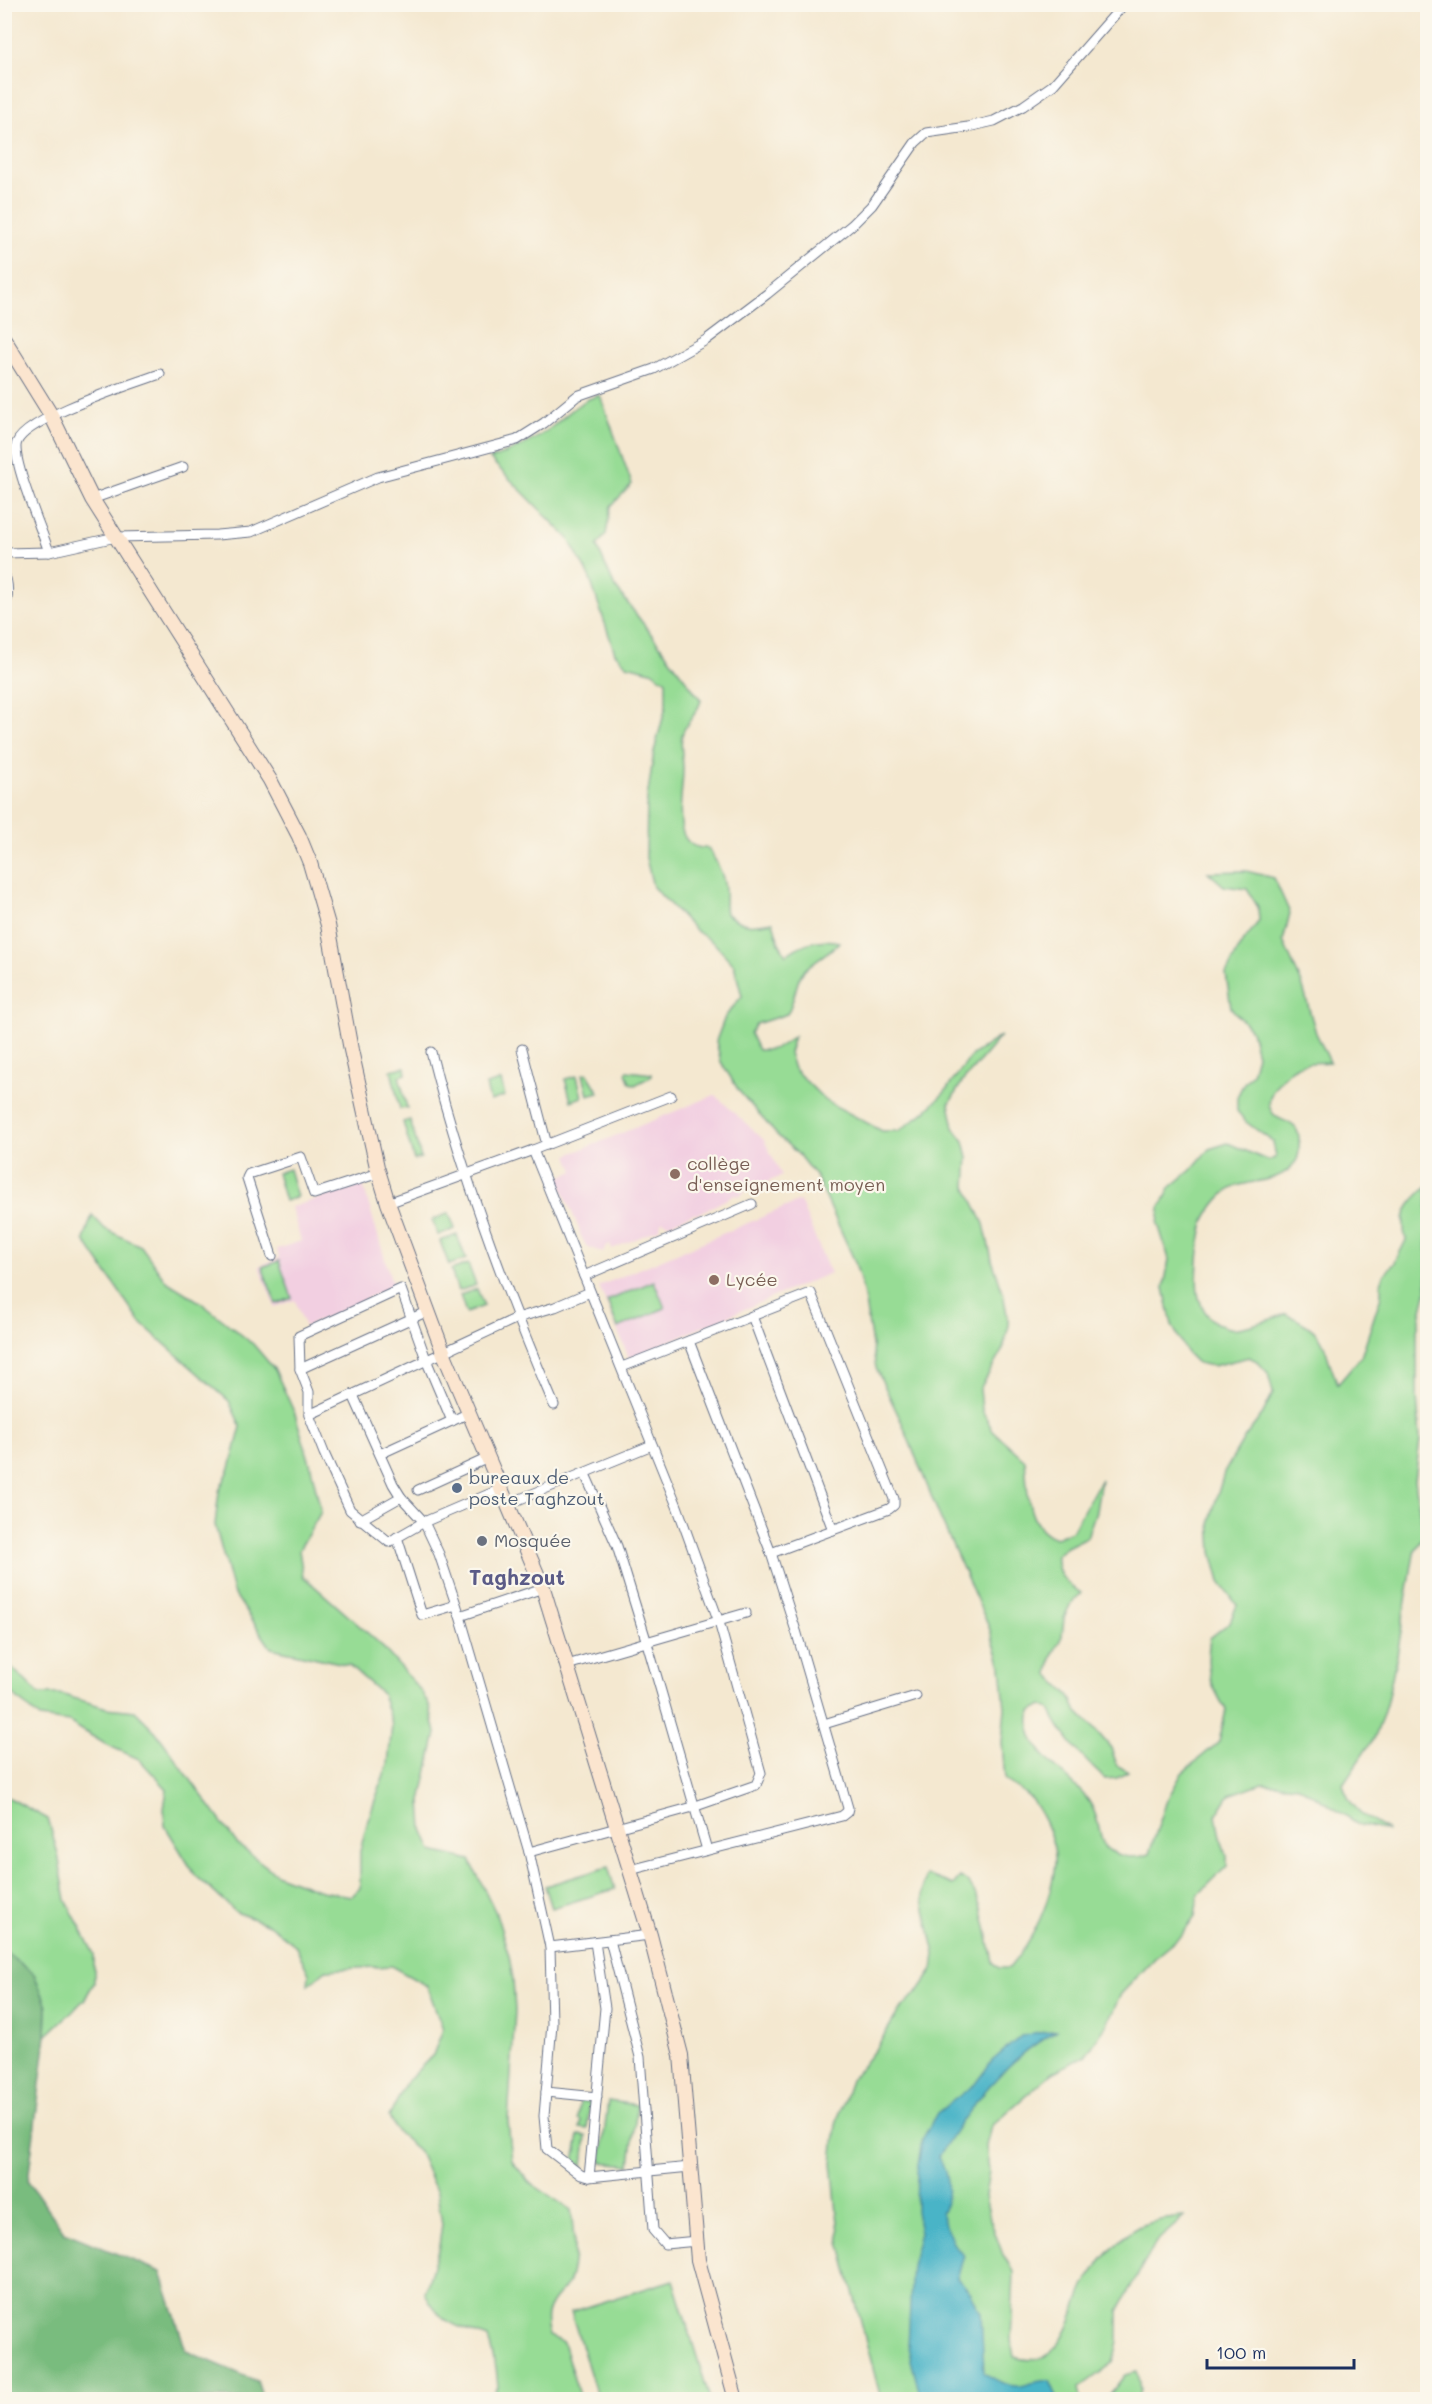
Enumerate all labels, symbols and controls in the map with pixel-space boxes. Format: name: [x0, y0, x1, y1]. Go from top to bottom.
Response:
place label: collège d'enseignement moyen: [687, 1151, 885, 1196]
marker: collège d'enseignement moyen: [668, 1167, 682, 1181]
place label: Lycée: [726, 1267, 778, 1291]
marker: Lycée: [707, 1273, 721, 1287]
place label: bureaux de poste Taghzout: [469, 1465, 605, 1510]
marker: bureaux de poste Taghzout: [450, 1481, 464, 1495]
place label: Mosquée: [494, 1528, 571, 1552]
marker: Mosquée: [475, 1534, 489, 1548]
district label: Taghzout: [469, 1563, 565, 1590]
scale bar: [1207, 2332, 1354, 2370]
text: 100 m: [1216, 2340, 1266, 2364]

